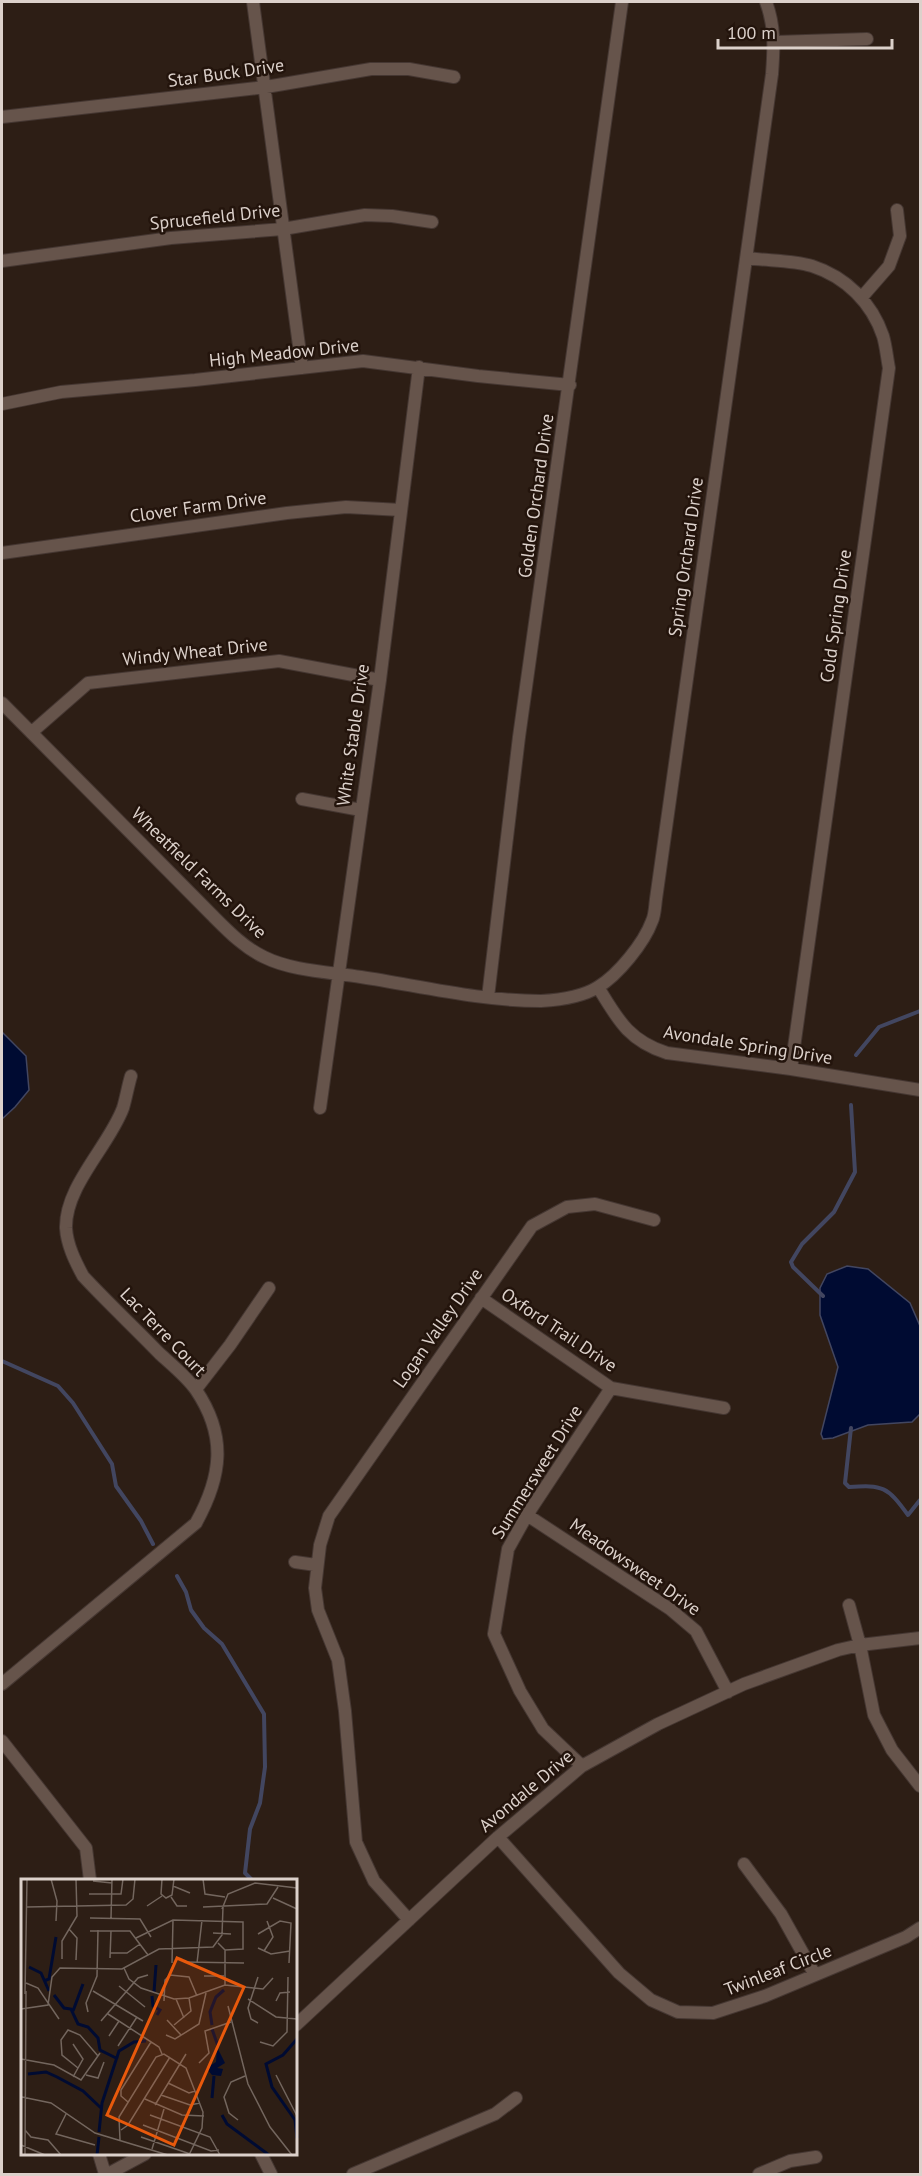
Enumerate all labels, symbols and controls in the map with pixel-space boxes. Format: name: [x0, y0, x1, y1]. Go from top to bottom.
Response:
scale bar: [718, 12, 892, 50]
text: 100 m: [727, 21, 776, 44]
street label: Star Buck Drive: [166, 53, 286, 92]
street label: Sprucefield Drive: [149, 198, 281, 235]
street label: High Meadow Drive: [208, 333, 360, 372]
street label: Golden Orchard Drive: [513, 412, 558, 580]
street label: Spring Orchard Drive: [663, 476, 708, 638]
street label: Clover Farm Drive: [128, 486, 268, 527]
street label: Cold Spring Drive: [815, 548, 856, 684]
street label: Windy Wheat Drive: [121, 632, 269, 671]
street label: White Stable Drive: [331, 662, 374, 807]
street label: Wheatfield Farms Drive: [127, 802, 272, 943]
street label: Avondale Spring Drive: [662, 1020, 834, 1069]
street label: Logan Valley Drive: [388, 1263, 487, 1392]
street label: Lac Terre Court: [115, 1282, 211, 1381]
street label: Oxford Trail Drive: [497, 1282, 622, 1377]
street label: Summersweet Drive: [486, 1400, 587, 1543]
street label: Meadowsweet Drive: [565, 1513, 705, 1620]
street label: Avondale Drive: [474, 1745, 578, 1837]
inset map: [21, 1879, 297, 2155]
street label: Twinleaf Circle: [721, 1939, 835, 2001]

